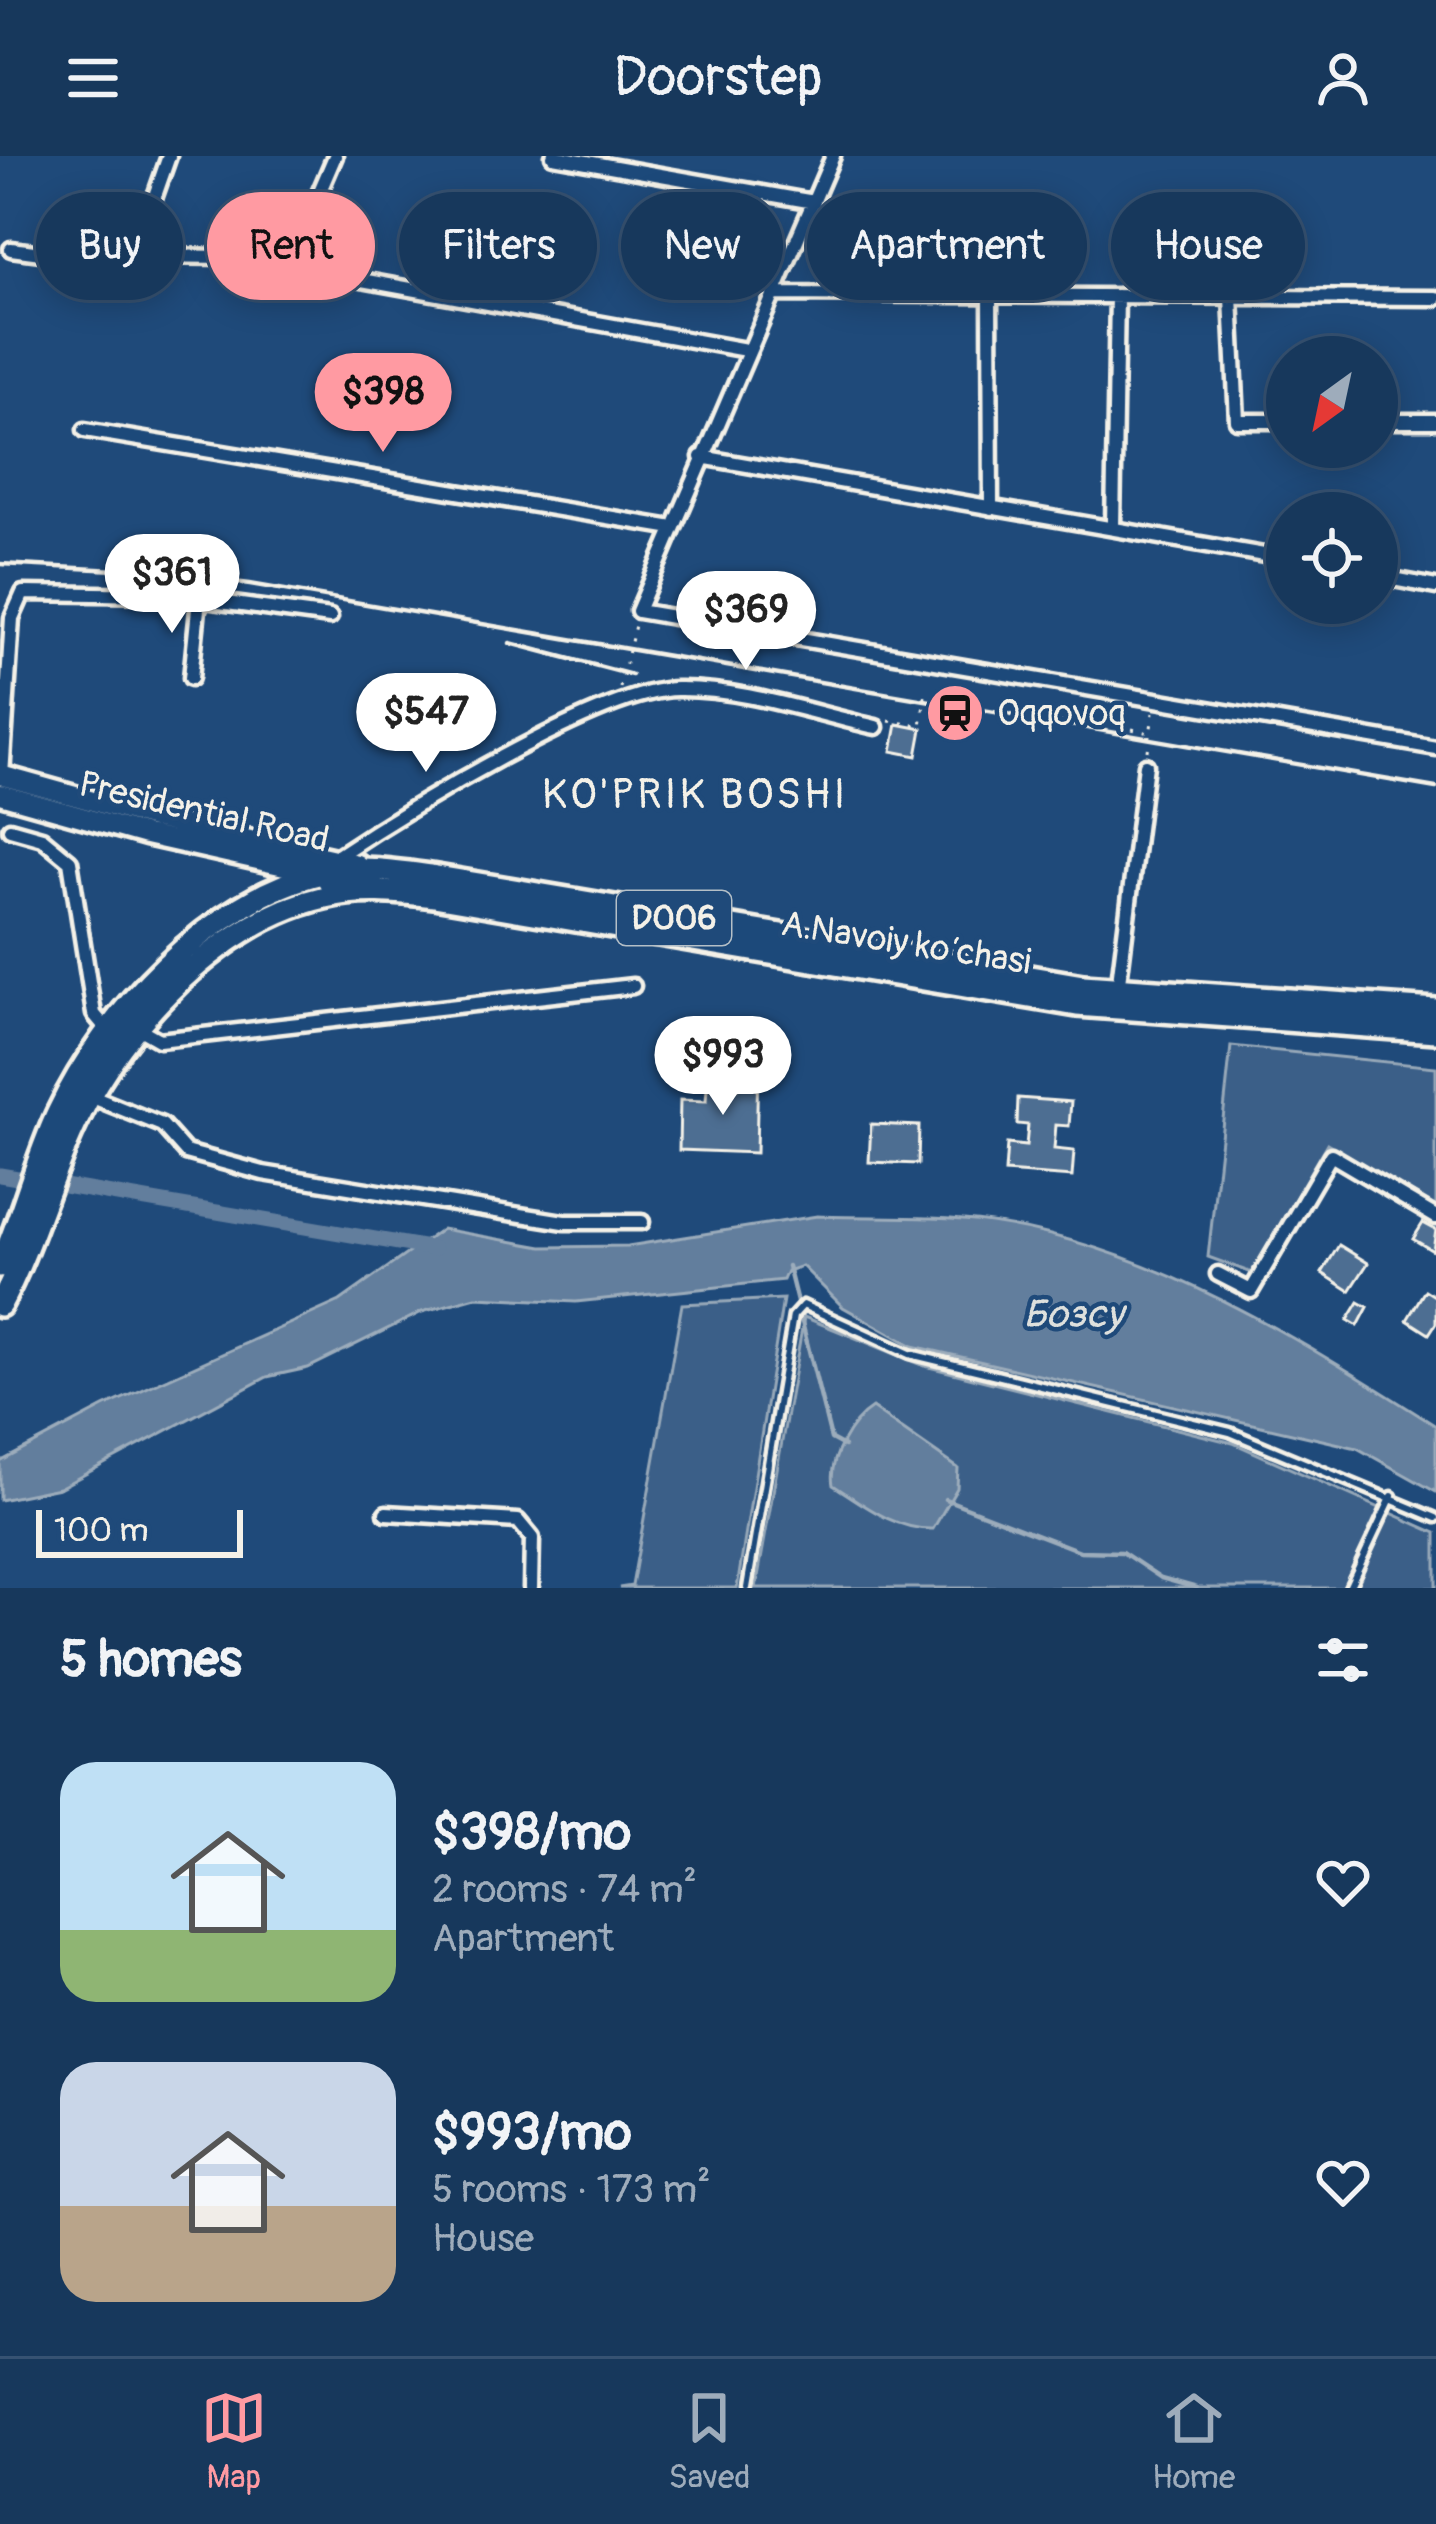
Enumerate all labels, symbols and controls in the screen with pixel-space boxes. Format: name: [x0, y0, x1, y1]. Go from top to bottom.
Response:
text: Doorstep: [613, 44, 823, 112]
icon: menu: [60, 45, 126, 111]
icon: person: [1310, 45, 1376, 111]
chip: Buy: [36, 192, 183, 300]
chip: Rent: [207, 192, 375, 300]
chip: Filters: [399, 192, 597, 300]
chip: New: [621, 192, 783, 300]
chip: Apartment: [807, 192, 1087, 300]
chip: House: [1111, 192, 1305, 300]
north arrow: [1266, 336, 1398, 468]
map controls: [1266, 336, 1398, 624]
pin: $398: [312, 353, 454, 455]
text: $398: [342, 367, 424, 416]
button: locate: [1266, 492, 1398, 624]
pin: $361: [101, 534, 243, 636]
text: $361: [132, 548, 212, 597]
pin: $369: [675, 571, 817, 673]
text: $369: [703, 585, 789, 634]
pin: $547: [355, 673, 497, 775]
station icon: Oqqovoq: [924, 682, 986, 744]
text: $547: [383, 687, 469, 736]
place label: Oqqovoq: [997, 691, 1125, 736]
street label: Presidential Road: [75, 761, 333, 863]
district label: KO'PRIK BOSHI: [542, 769, 848, 821]
road number: D006: [617, 891, 731, 945]
street label: A.Navoiy ko‘chasi: [778, 901, 1034, 985]
pin: $993: [652, 1016, 794, 1118]
text: $993: [681, 1030, 765, 1079]
water label: Бозсу: [1023, 1290, 1127, 1339]
scale bar: [36, 1504, 243, 1557]
text: 100 m: [54, 1510, 148, 1551]
icon: filters: [1310, 1627, 1376, 1693]
text: 5 homes: [60, 1628, 242, 1692]
text: $398/mo: [432, 1801, 631, 1865]
icon: home: [156, 1810, 300, 1954]
icon: heart: [1310, 1849, 1376, 1915]
text: 2 rooms · 74 m²: [432, 1865, 697, 1914]
text: Apartment: [432, 1914, 614, 1963]
text: $993/mo: [432, 2101, 632, 2165]
icon: home: [156, 2110, 300, 2254]
icon: heart: [1310, 2149, 1376, 2215]
text: 5 rooms · 173 m²: [432, 2165, 711, 2214]
text: House: [432, 2214, 534, 2263]
tab: Map: [201, 2385, 267, 2498]
tab: Saved: [668, 2385, 750, 2498]
tab: Home: [1152, 2385, 1235, 2498]

